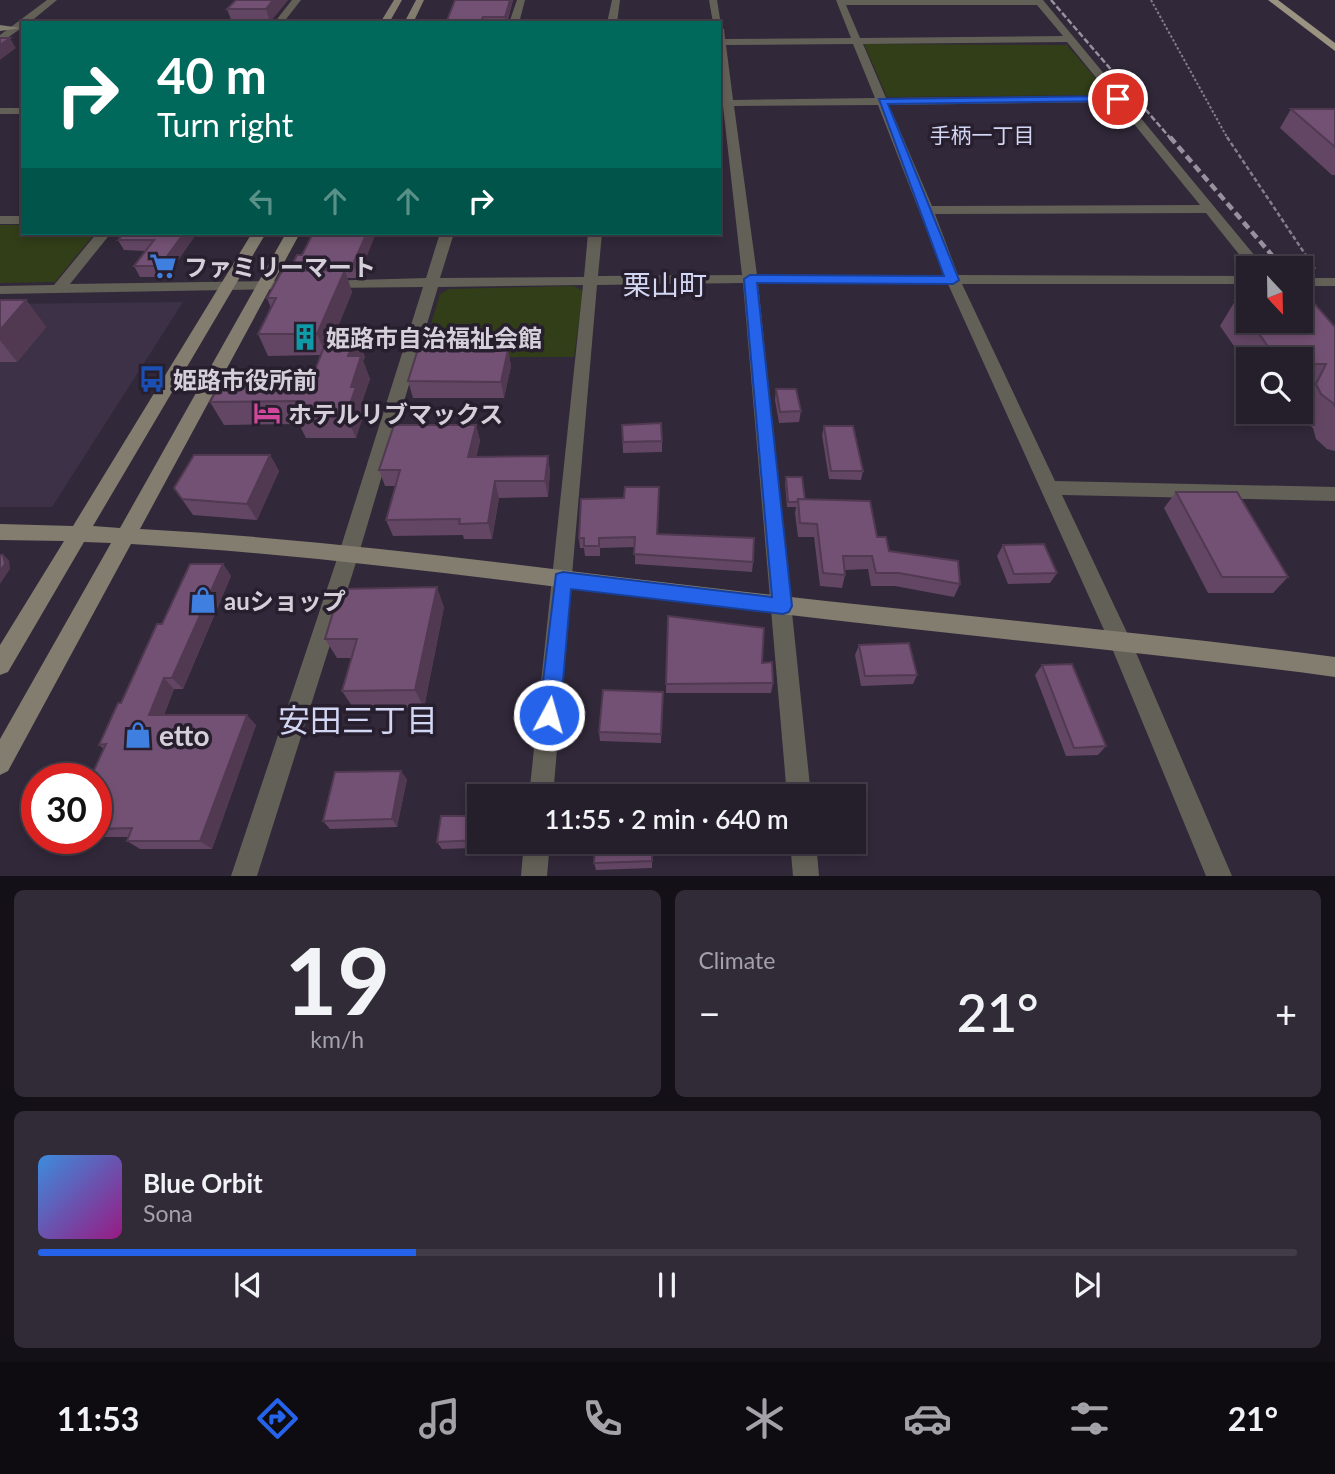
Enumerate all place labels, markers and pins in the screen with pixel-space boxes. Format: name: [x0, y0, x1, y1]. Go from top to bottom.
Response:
pin: [1088, 69, 1148, 129]
supermarket icon: ファミリーマート: [148, 251, 178, 281]
place label: ファミリーマート: [184, 252, 376, 281]
building icon: 姫路市自治福祉会館: [290, 322, 320, 352]
place label: 姫路市自治福祉会館: [326, 323, 542, 352]
bus stop icon: 姫路市役所前: [137, 364, 167, 394]
place label: 姫路市役所前: [173, 365, 317, 394]
hotel icon: ホテルリブマックス: [252, 398, 282, 428]
place label: ホテルリブマックス: [288, 399, 503, 428]
shop icon: auショップ: [188, 585, 218, 615]
place label: auショップ: [224, 586, 346, 615]
place label: etto: [159, 718, 209, 752]
shop icon: etto: [123, 720, 153, 750]

